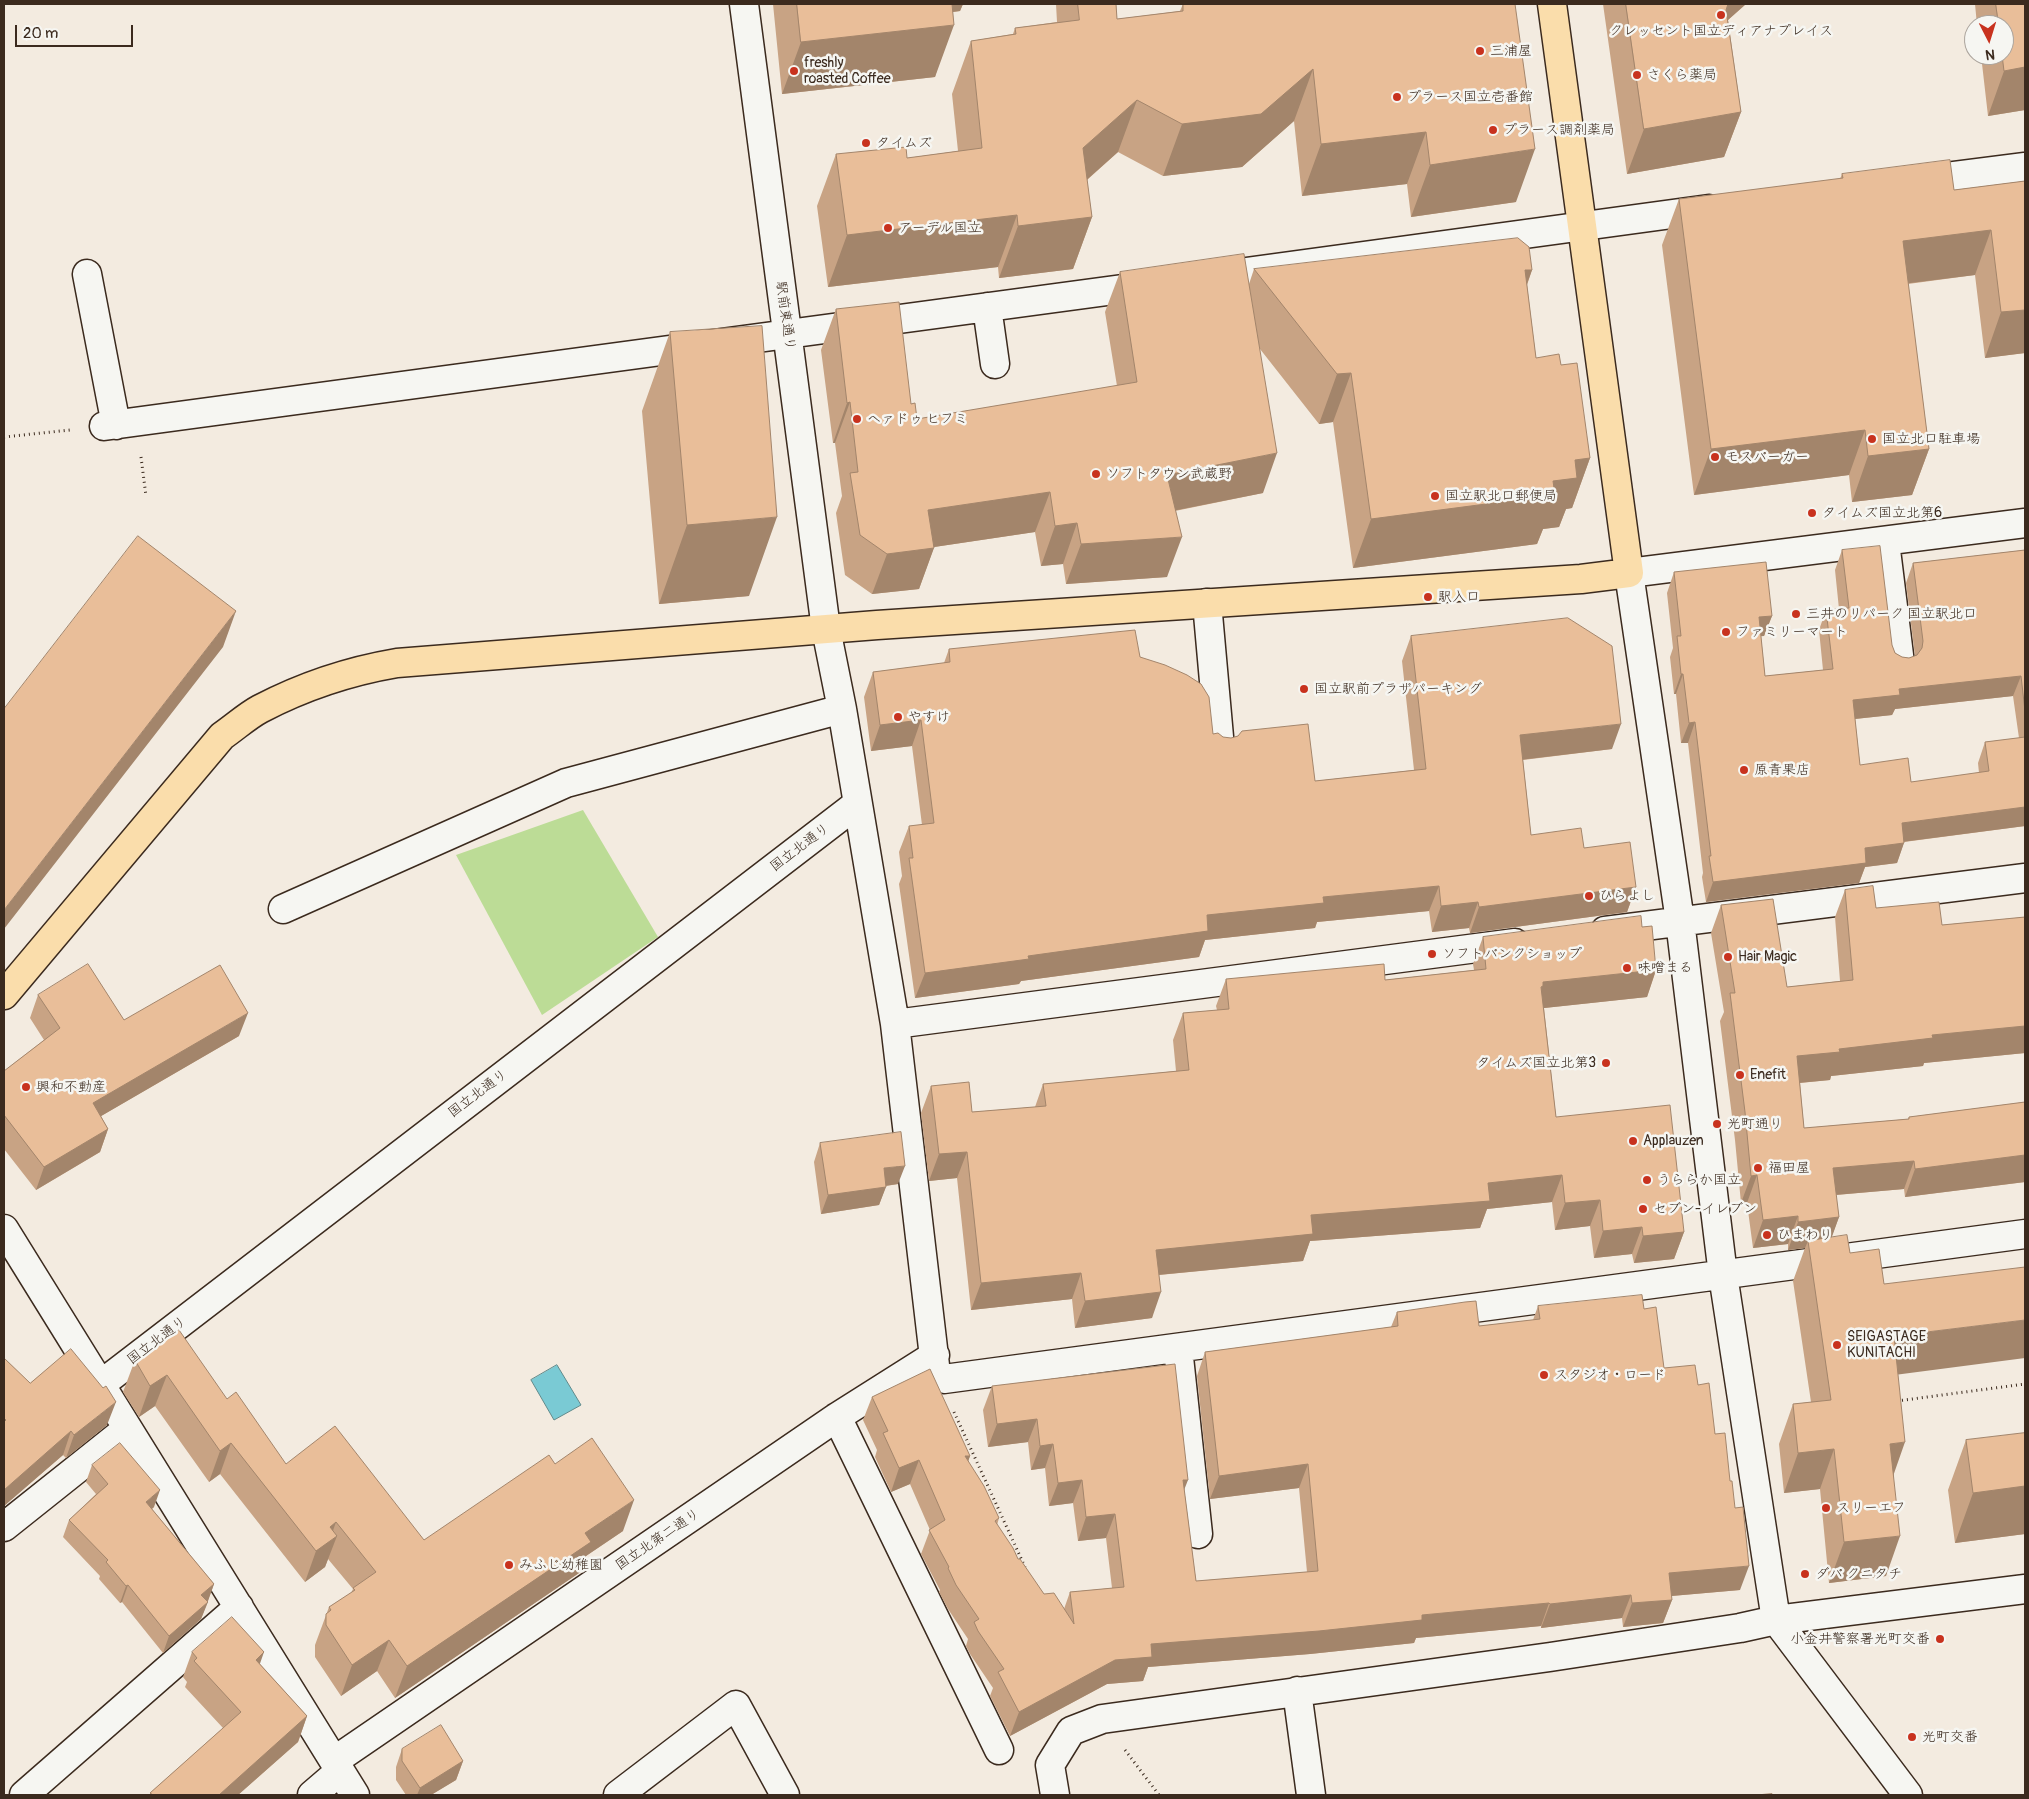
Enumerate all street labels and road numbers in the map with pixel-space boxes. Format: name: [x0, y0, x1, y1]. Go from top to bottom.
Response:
street label: 駅前東通り: [772, 280, 798, 352]
street label: 国立北通り: [767, 820, 833, 876]
street label: 国立北通り: [445, 1066, 511, 1122]
street label: 国立北通り: [124, 1313, 190, 1369]
street label: 国立北第二通り: [613, 1506, 703, 1574]

